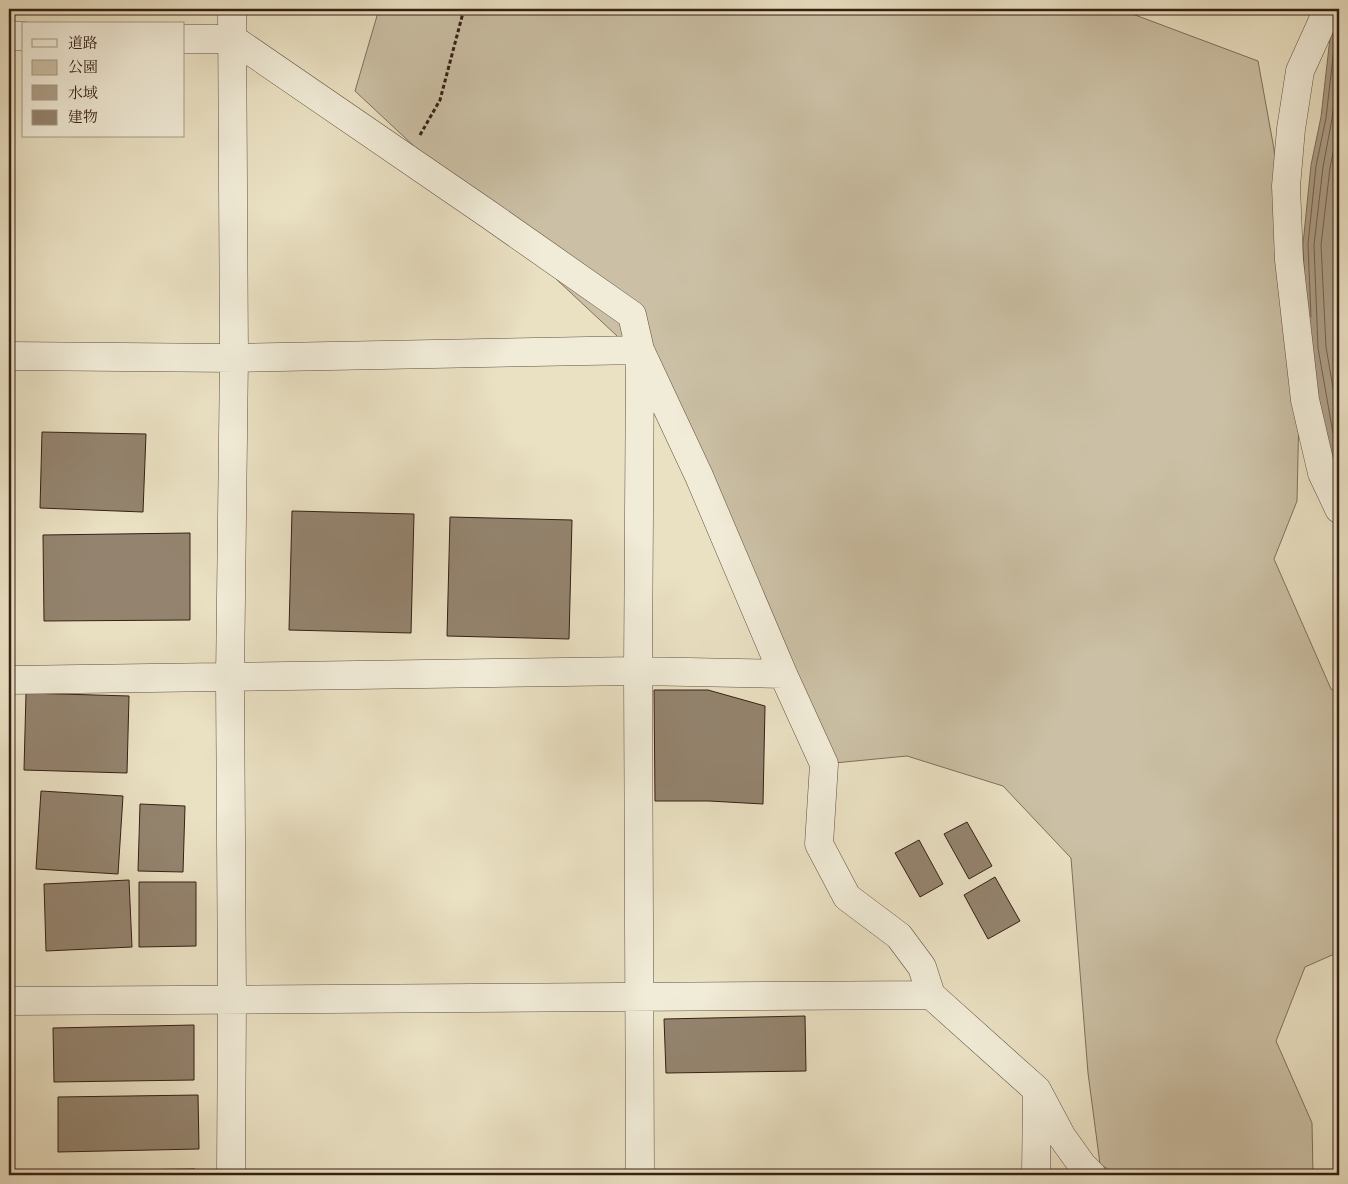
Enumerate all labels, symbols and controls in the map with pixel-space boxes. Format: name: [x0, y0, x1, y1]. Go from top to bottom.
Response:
legend: [22, 22, 185, 138]
text: 道路: [68, 32, 98, 53]
text: 公園: [68, 56, 98, 77]
text: 水域: [68, 82, 98, 103]
text: 建物: [68, 106, 98, 127]

